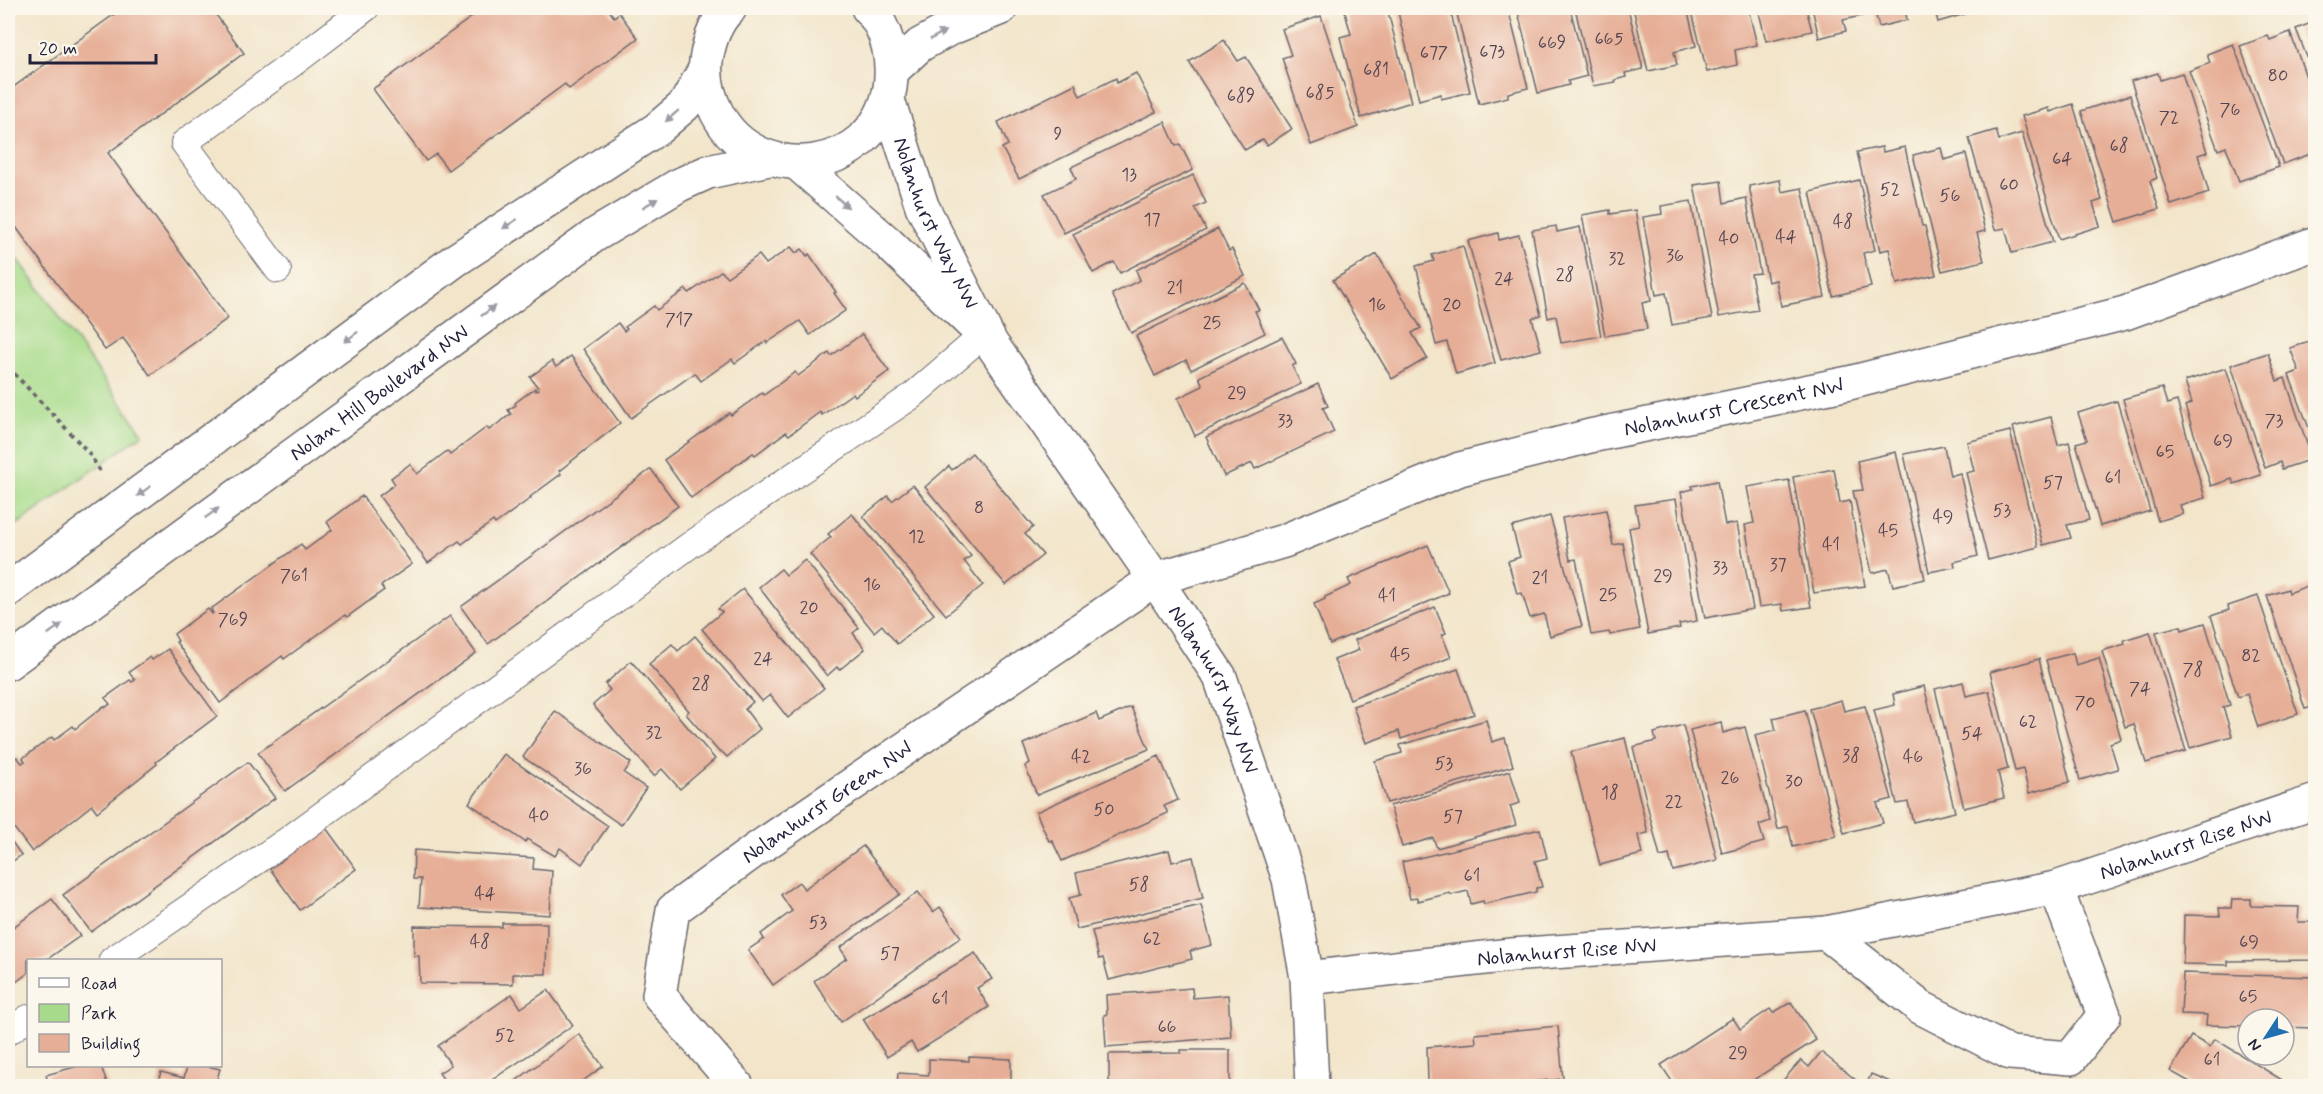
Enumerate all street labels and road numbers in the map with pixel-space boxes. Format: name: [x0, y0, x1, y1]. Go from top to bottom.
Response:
street label: Nolanhurst Way NW: [886, 134, 984, 314]
street label: Nolan Hill Boulevard NW: [284, 319, 475, 468]
street label: Nolanhurst Crescent NW: [1622, 372, 1846, 444]
street label: Nolanhurst Way NW: [1161, 600, 1265, 777]
street label: Nolanhurst Green NW: [736, 735, 918, 870]
street label: Nolanhurst Rise NW: [2096, 804, 2276, 887]
street label: Nolanhurst Rise NW: [1476, 932, 1657, 974]

